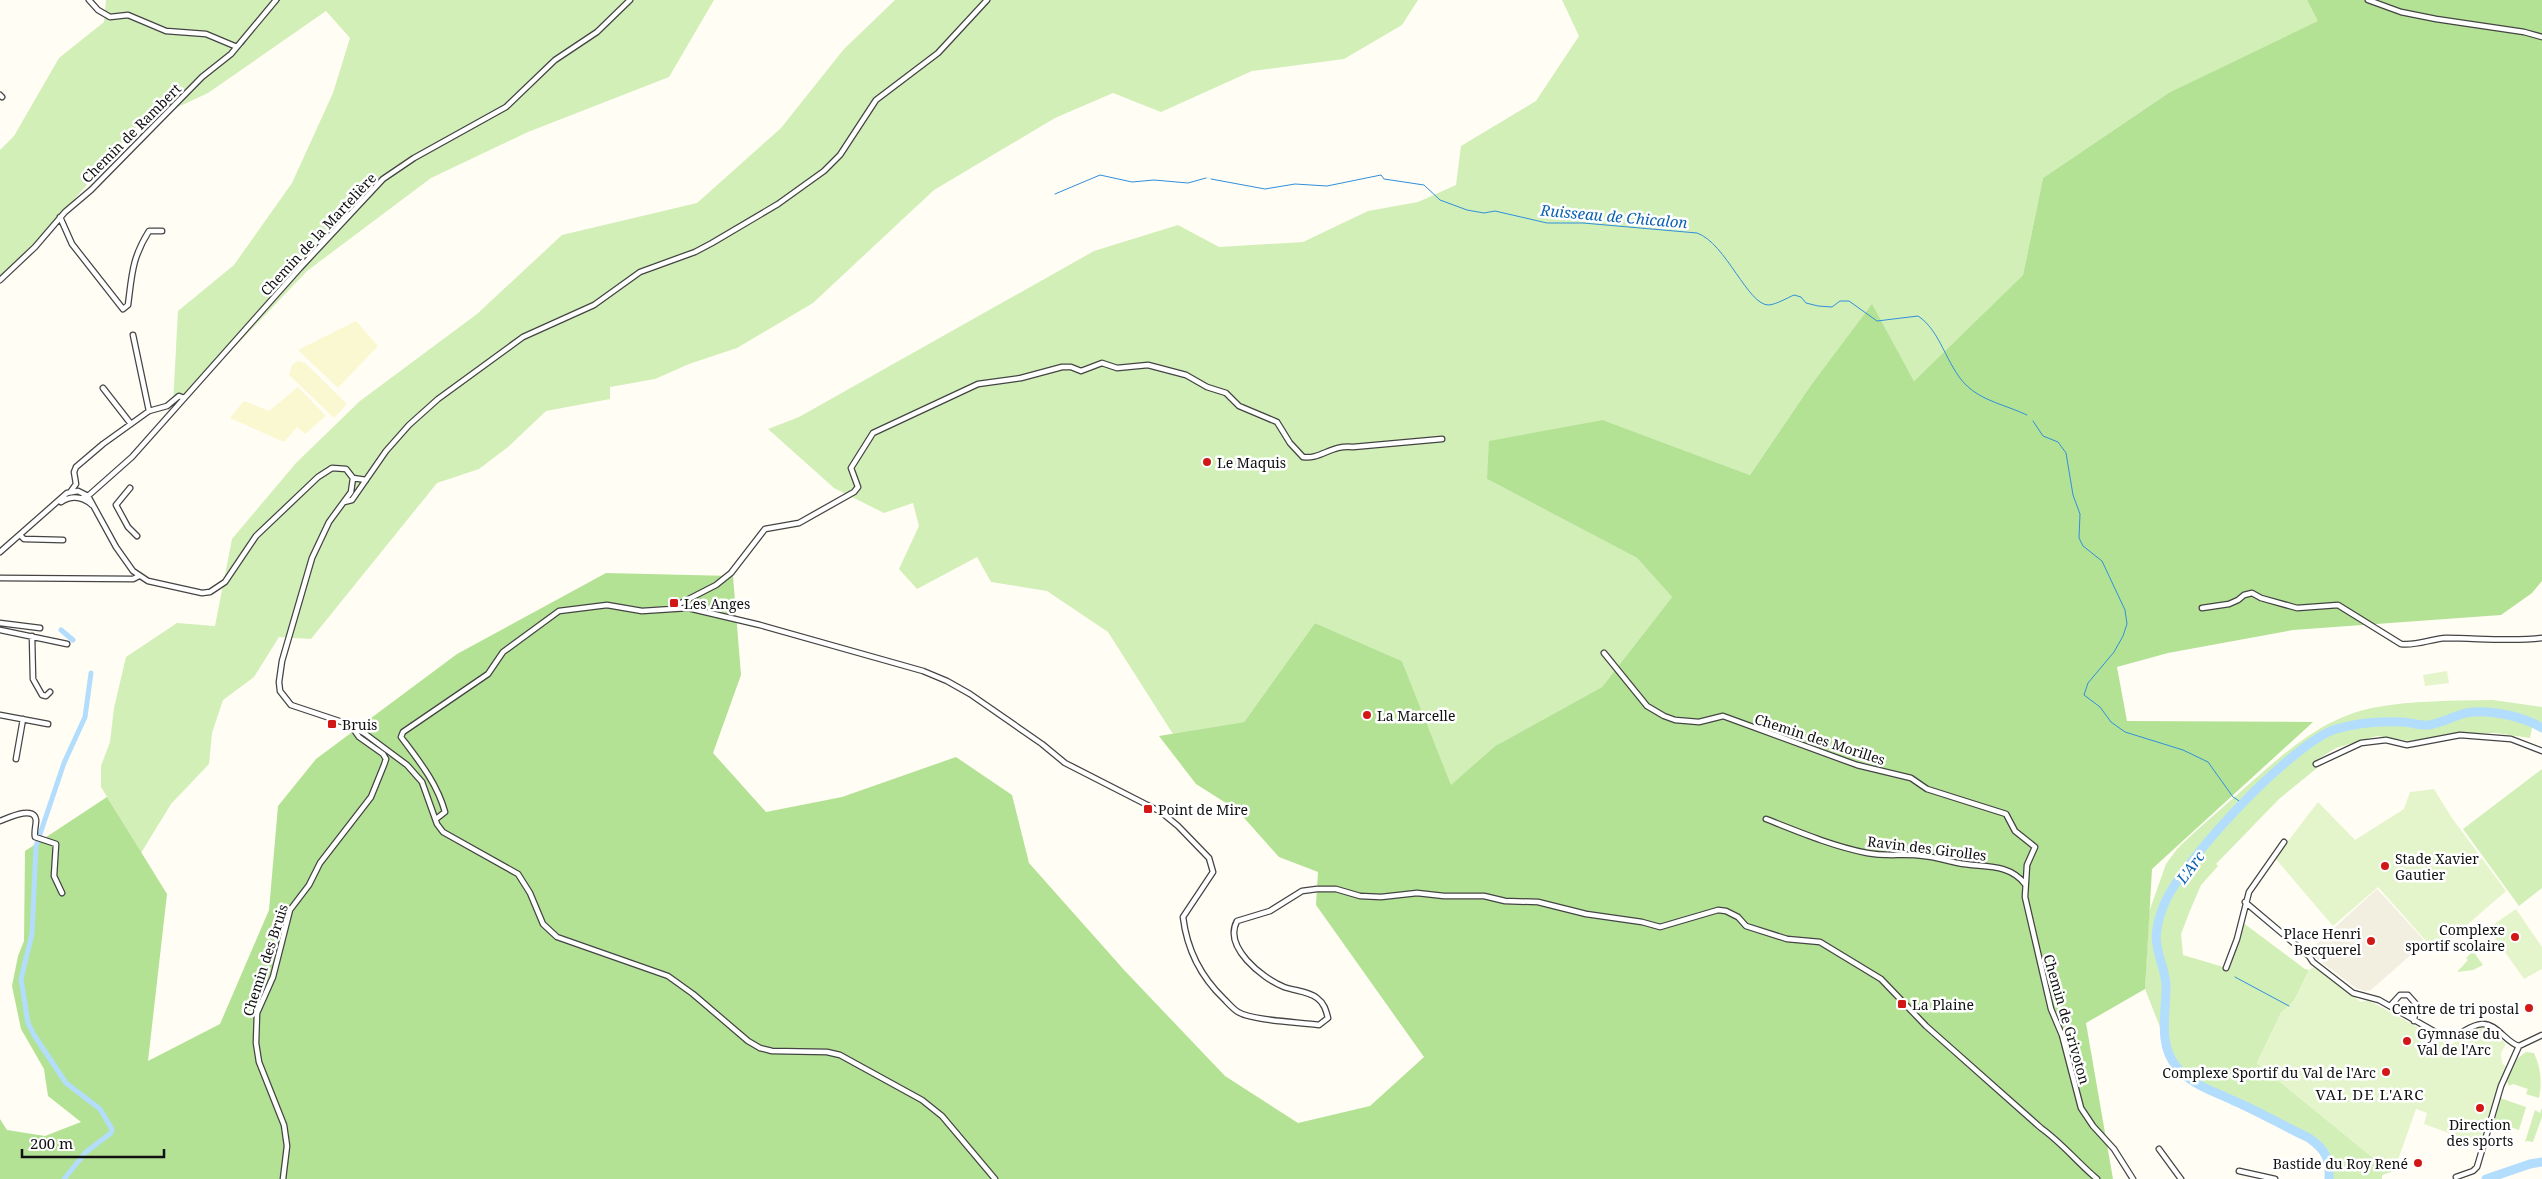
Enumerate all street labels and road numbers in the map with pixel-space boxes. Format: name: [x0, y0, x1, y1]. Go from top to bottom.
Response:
street label: Chemin de Rambert: [77, 79, 185, 187]
street label: Chemin de la Martelière: [256, 169, 380, 299]
street label: Chemin des Morilles: [1752, 709, 1888, 769]
street label: Ravin des Girolles: [1866, 831, 1988, 865]
street label: Chemin des Bruis: [238, 902, 292, 1018]
street label: Chemin de Grivoton: [2039, 952, 2095, 1086]

